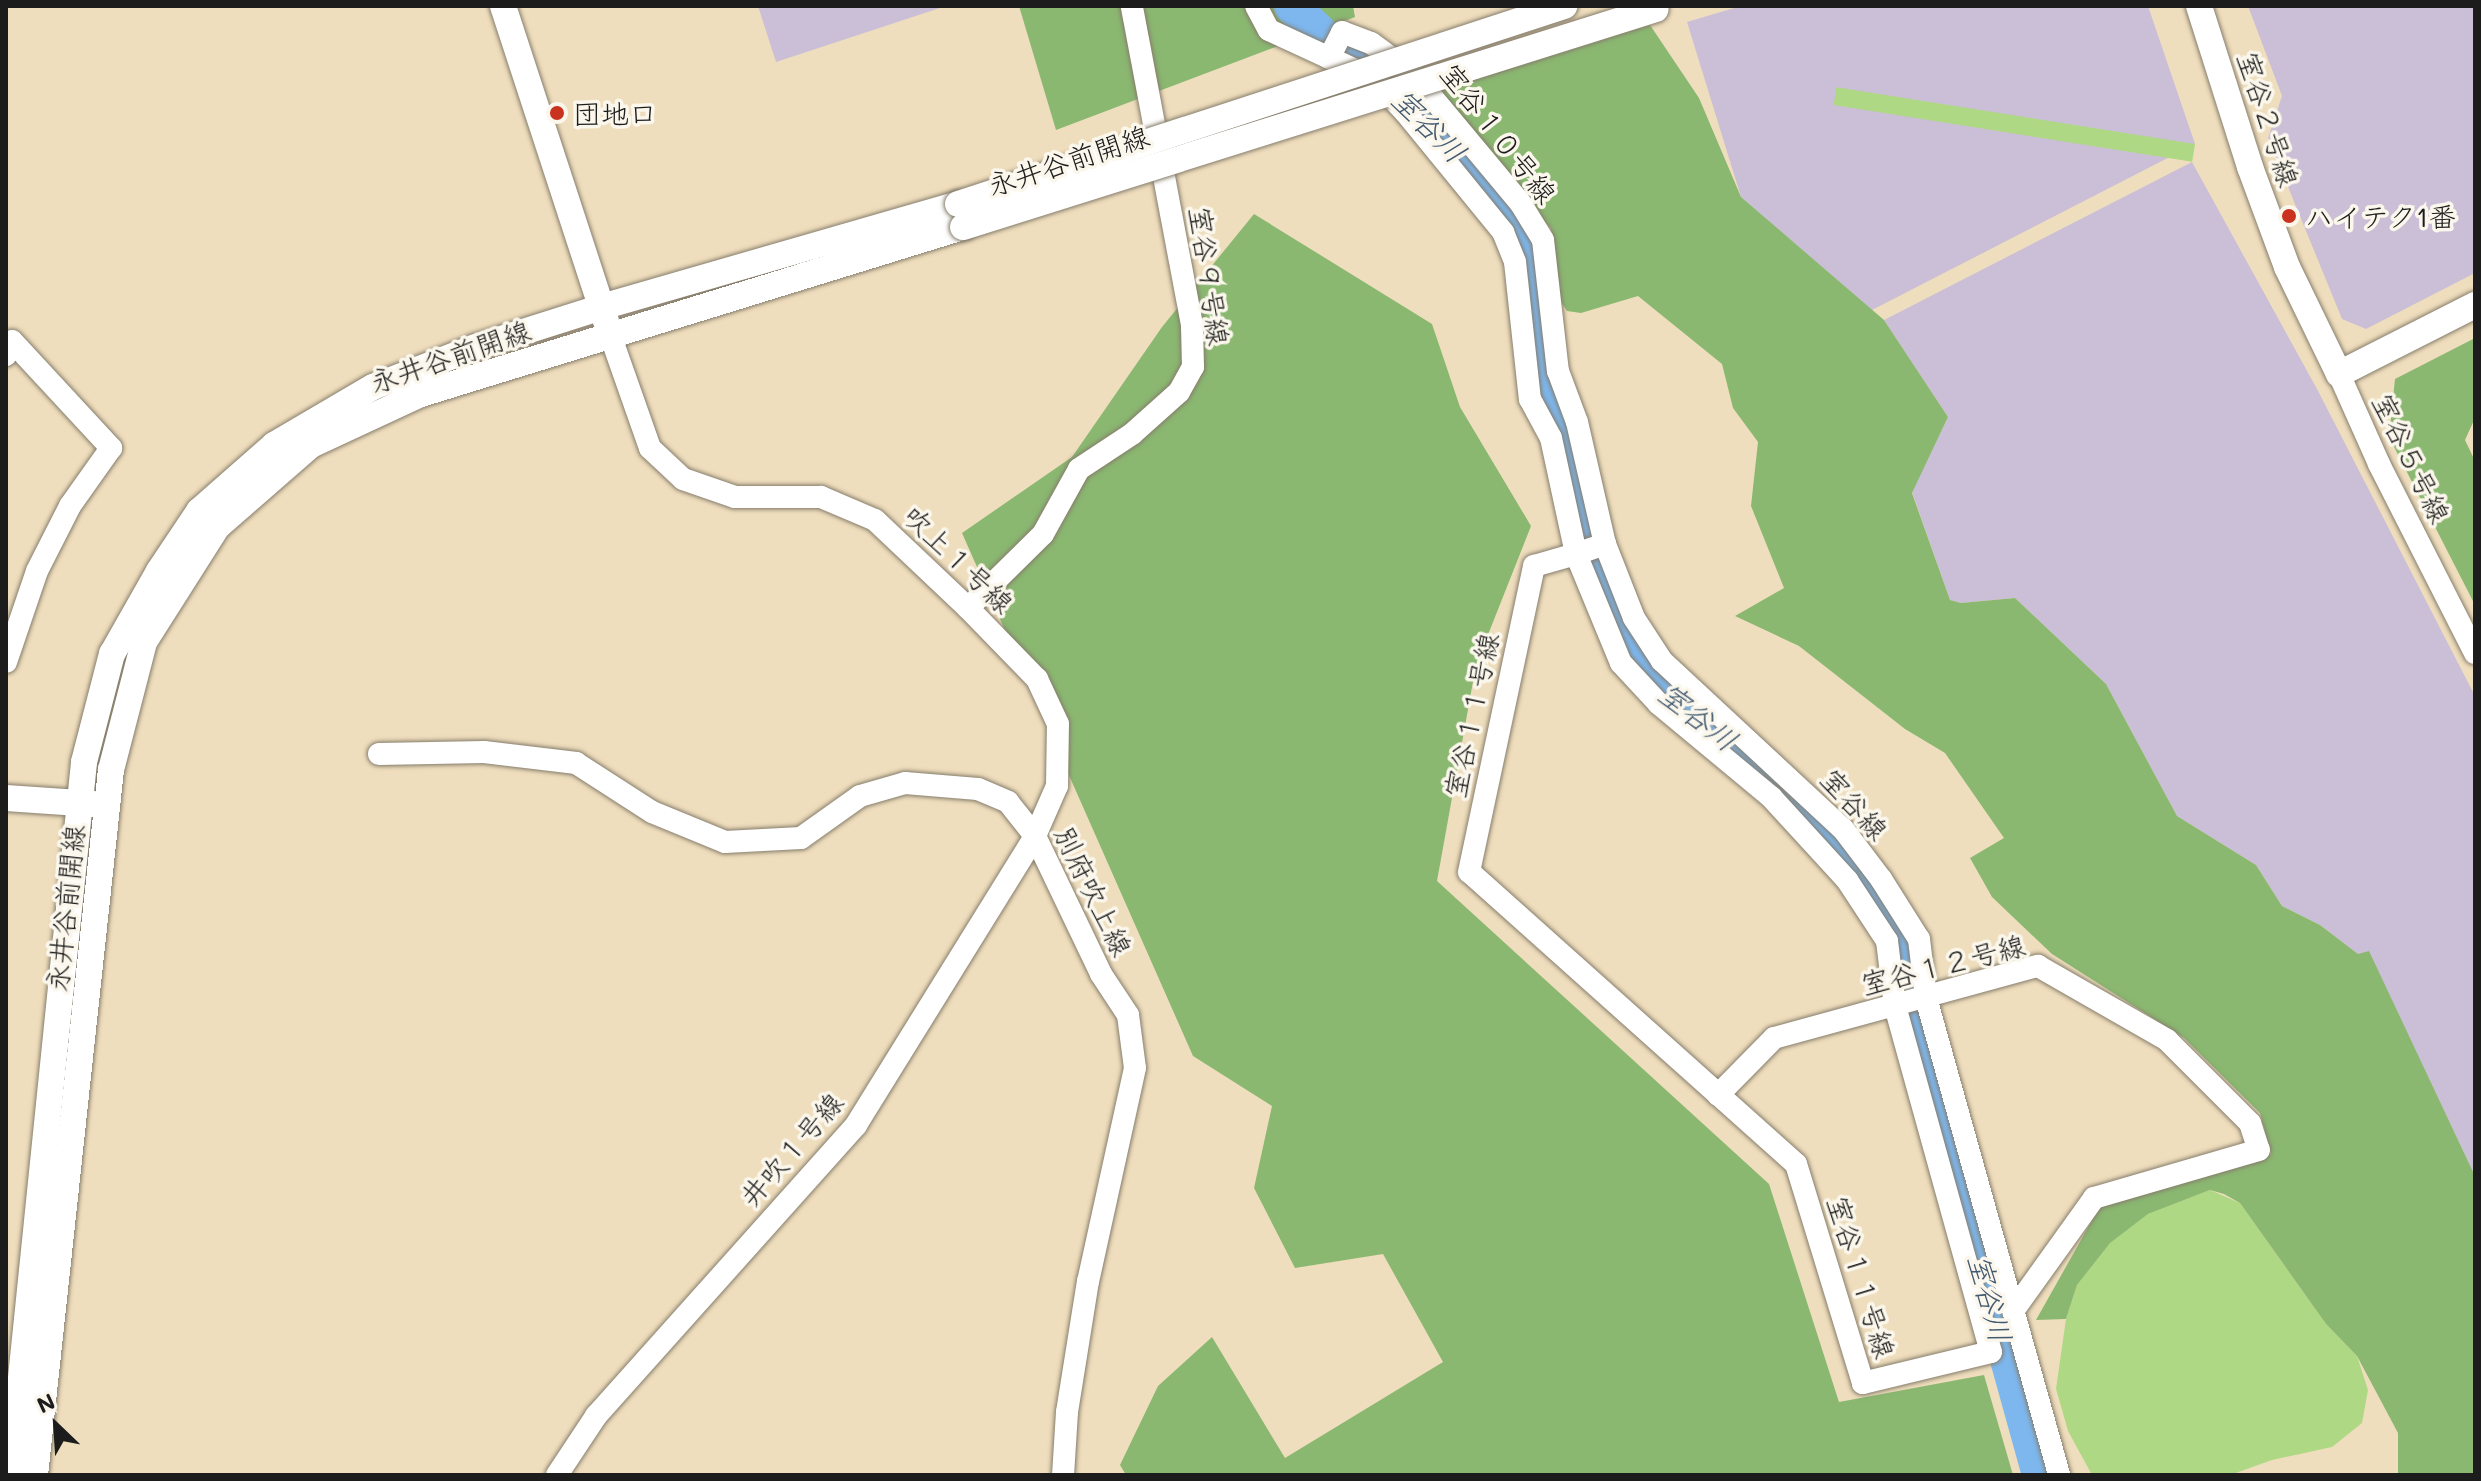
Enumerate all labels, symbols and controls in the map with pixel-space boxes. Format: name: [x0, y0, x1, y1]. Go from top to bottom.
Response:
street label: 室谷２号線: [2231, 47, 2307, 191]
street label: 室谷１０号線: [1434, 56, 1564, 210]
water label: 室谷川: [1385, 80, 1475, 170]
place label: 団地口: [573, 96, 657, 130]
marker: 団地口: [548, 104, 566, 122]
street label: 永井谷前開線: [983, 118, 1153, 202]
place label: ハイテク1番: [2305, 199, 2458, 233]
street label: 室谷９号線: [1184, 204, 1236, 348]
marker: ハイテク1番: [2280, 207, 2298, 225]
street label: 永井谷前開線: [365, 313, 535, 399]
street label: 室谷５号線: [2366, 388, 2458, 528]
street label: 吹上１号線: [897, 498, 1021, 620]
street label: 室谷１１号線: [1437, 629, 1505, 801]
water label: 室谷川: [1652, 674, 1746, 758]
street label: 室谷線: [1814, 762, 1896, 846]
street label: 別府吹上線: [1048, 821, 1140, 961]
street label: 永井谷前開線: [40, 823, 90, 993]
street label: 室谷１２号線: [1857, 927, 2029, 1001]
street label: 井吹１号線: [732, 1085, 850, 1213]
street label: 室谷１１号線: [1821, 1192, 1903, 1362]
water label: 室谷川: [1962, 1250, 2020, 1346]
north arrow: [16, 1385, 96, 1465]
text: N: [32, 1386, 59, 1419]

